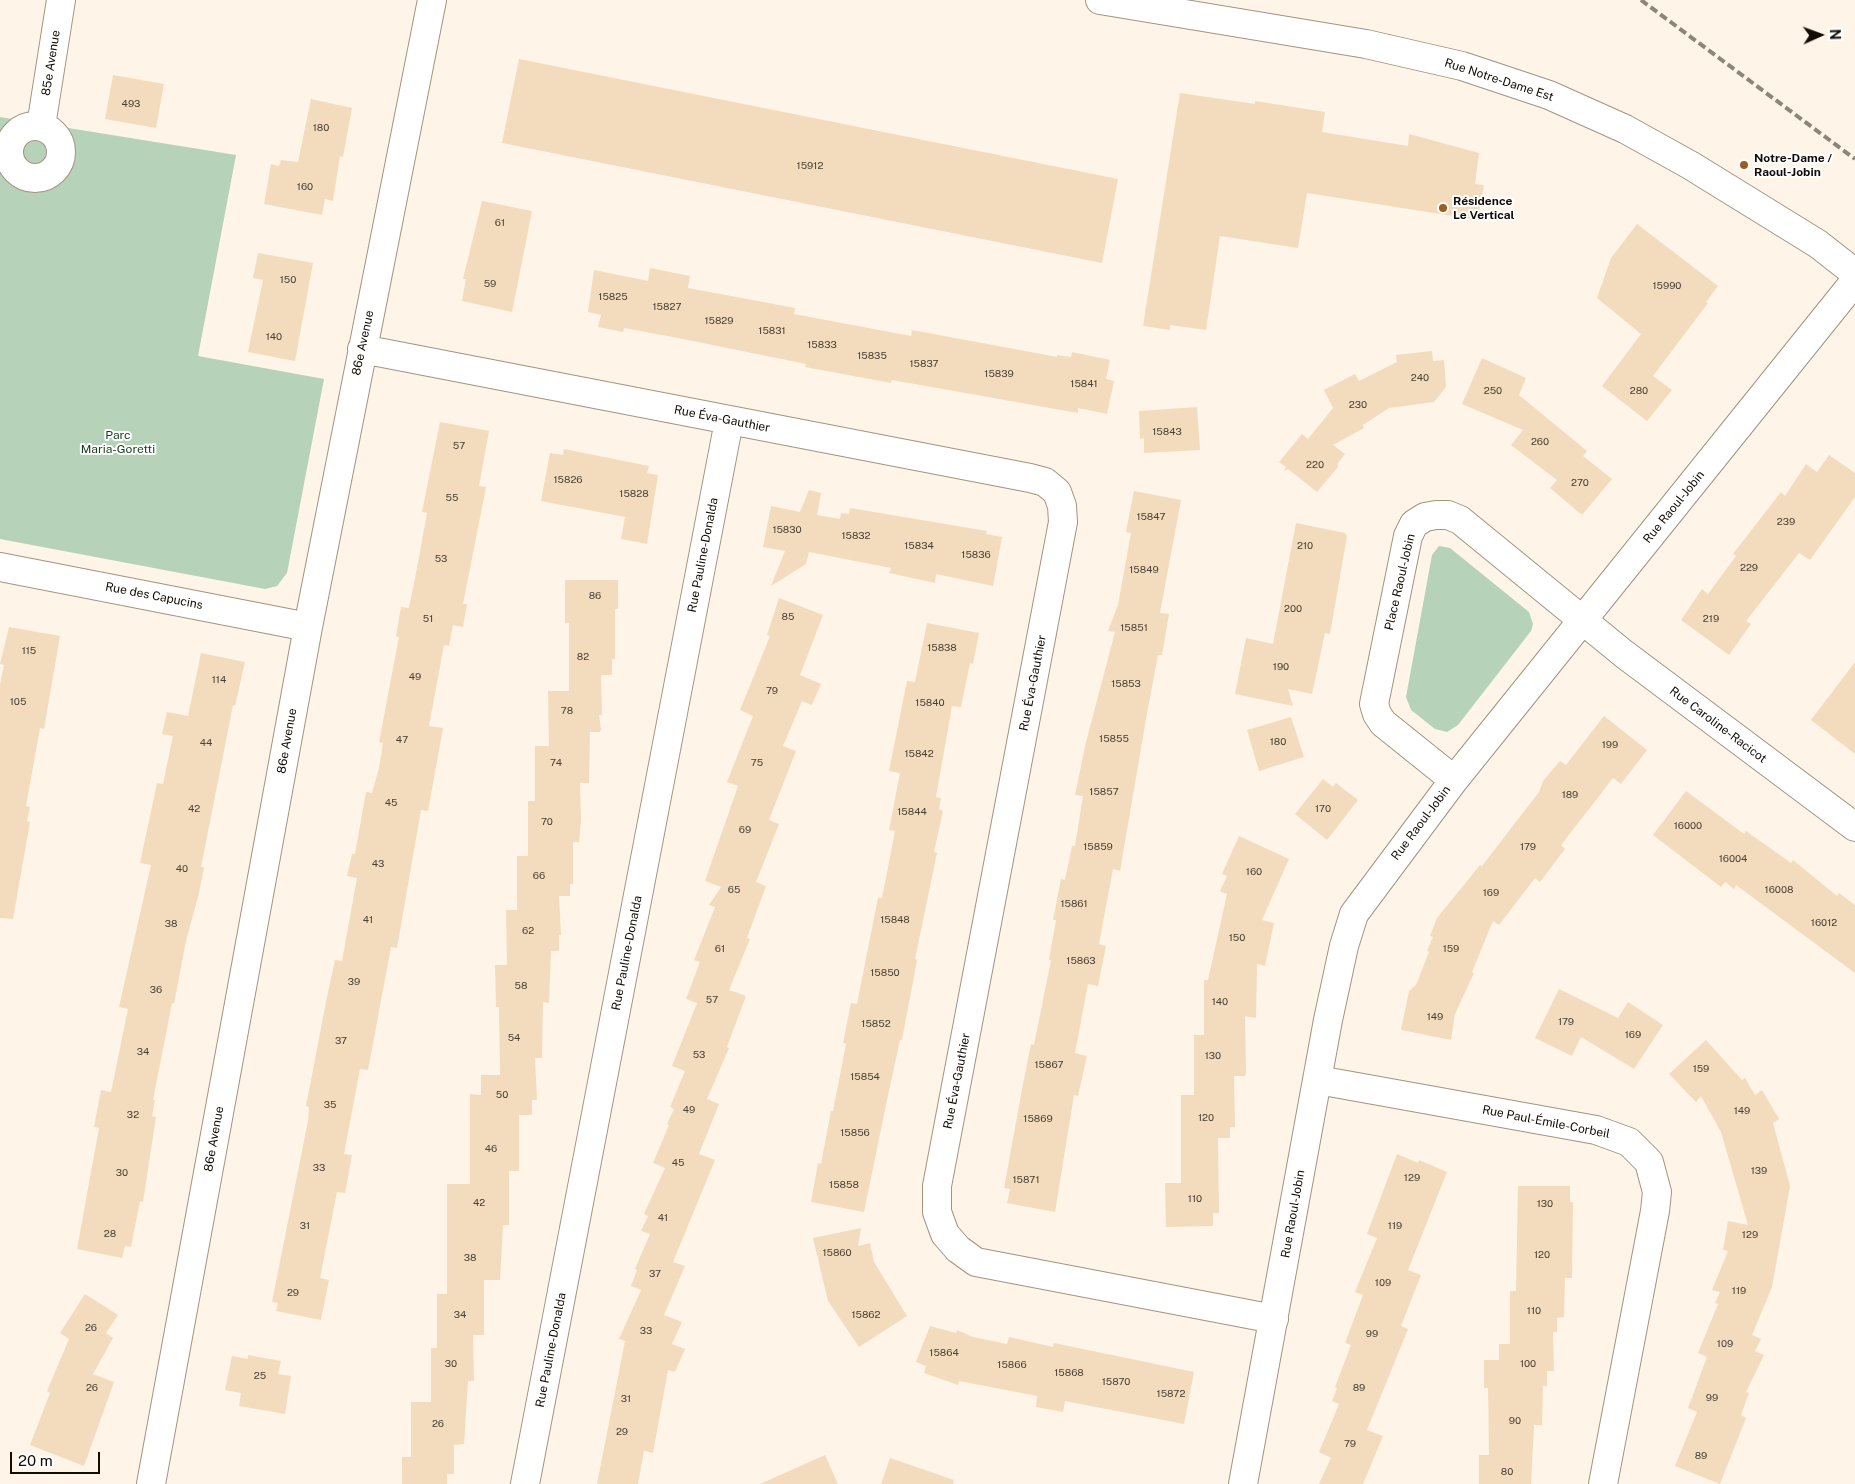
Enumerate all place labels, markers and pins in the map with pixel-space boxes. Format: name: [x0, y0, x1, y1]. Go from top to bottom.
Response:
place label: Notre-Dame / Raoul-Jobin: [1754, 151, 1832, 179]
marker: Notre-Dame / Raoul-Jobin: [1738, 159, 1750, 171]
place label: Résidence Le Vertical: [1453, 194, 1514, 222]
marker: Résidence Le Vertical: [1437, 202, 1449, 214]

